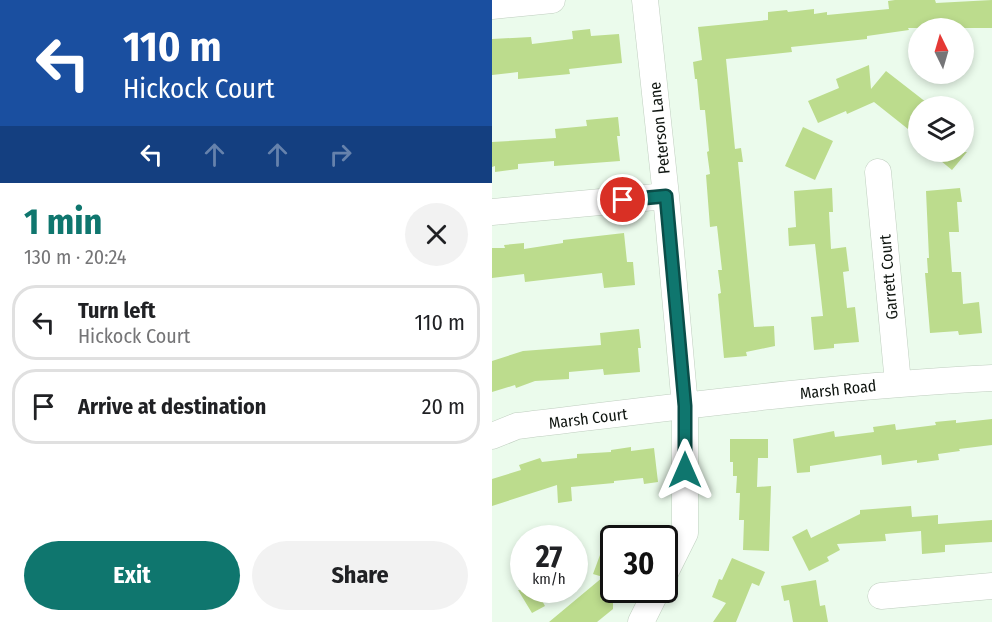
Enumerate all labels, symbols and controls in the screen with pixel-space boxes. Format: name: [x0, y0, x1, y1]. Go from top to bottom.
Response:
north arrow: [908, 18, 974, 84]
map controls: [908, 18, 974, 162]
text: 110 m: [123, 22, 222, 72]
icon: left: [24, 24, 102, 102]
text: Hickock Court: [123, 73, 275, 105]
street label: Peterson Lane: [645, 81, 674, 175]
button: layers: [908, 96, 974, 162]
icon: left: [135, 138, 168, 171]
icon: ahead: [198, 138, 231, 171]
icon: ahead: [261, 138, 294, 171]
icon: right: [324, 138, 357, 171]
pin: [597, 174, 648, 225]
icon: arrive: [606, 183, 639, 216]
text: 1 min: [24, 200, 102, 244]
button: close: [405, 203, 468, 266]
street label: Garrett Court: [875, 233, 902, 320]
text: 130 m · 20:24: [24, 245, 127, 269]
text: Turn left: [78, 297, 156, 324]
icon: left: [27, 306, 60, 339]
text: 110 m: [415, 309, 465, 336]
text: Hickock Court: [78, 324, 190, 348]
street label: Marsh Road: [799, 376, 877, 403]
icon: arrive: [27, 390, 60, 423]
text: Arrive at destination: [78, 393, 266, 420]
text: 20 m: [422, 393, 465, 420]
street label: Marsh Court: [548, 404, 629, 433]
position arrow: [653, 438, 717, 502]
speed limit sign: 30: [600, 525, 678, 603]
text: 27: [536, 539, 562, 575]
button: Exit: [24, 541, 240, 610]
button: Share: [252, 541, 468, 610]
text: km/h: [532, 570, 566, 588]

